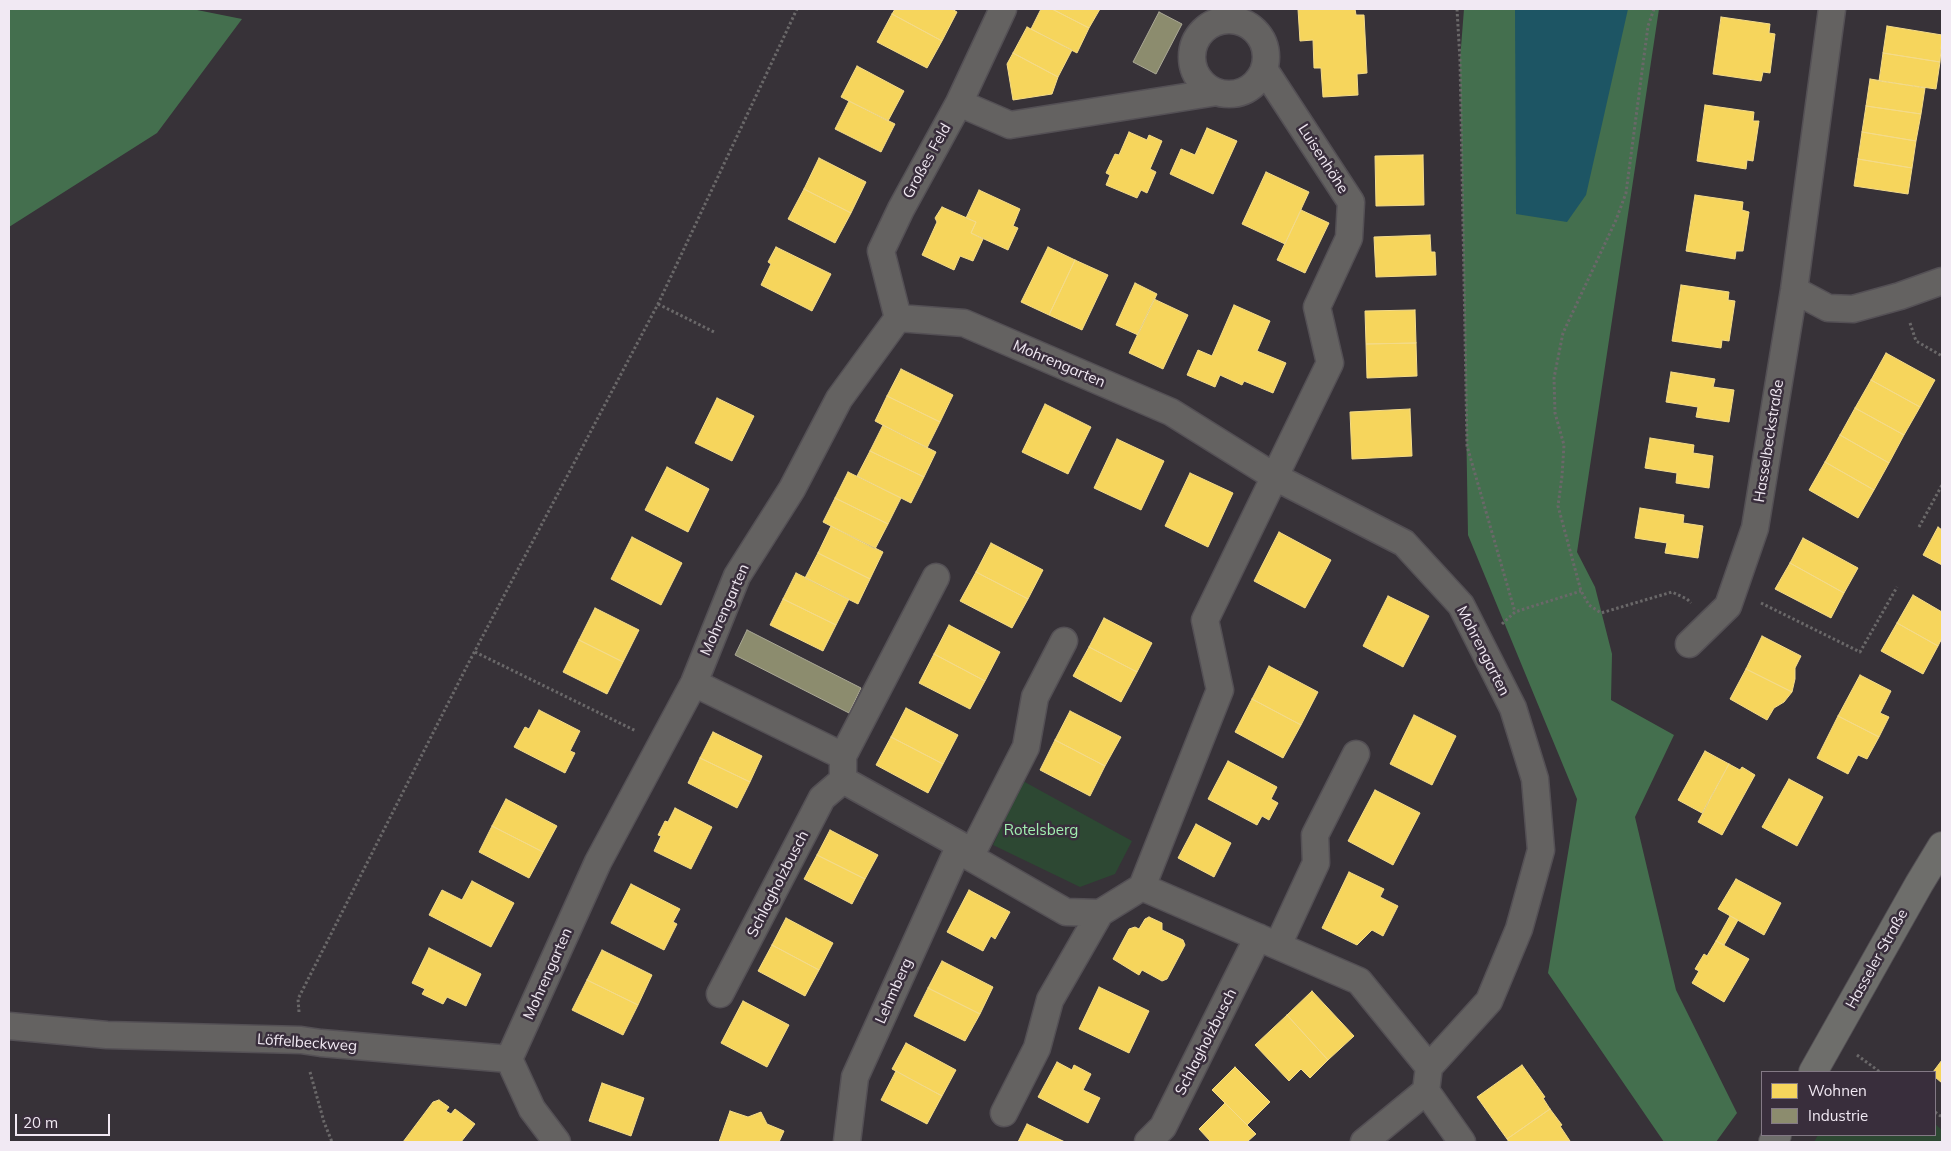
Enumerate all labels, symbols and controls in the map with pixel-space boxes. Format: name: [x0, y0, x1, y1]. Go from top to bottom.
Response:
street label: Großes Feld: [899, 120, 955, 202]
street label: Luisenhöhe: [1294, 121, 1352, 197]
street label: Mohrengarten: [1010, 336, 1108, 392]
street label: Hasselbeckstraße: [1750, 378, 1788, 504]
street label: Mohrengarten: [697, 561, 753, 659]
street label: Mohrengarten: [1453, 603, 1513, 699]
park label: Rotelsberg: [1004, 821, 1078, 839]
street label: Schlagholzbusch: [743, 828, 813, 940]
street label: Hasseler Straße: [1842, 906, 1912, 1012]
street label: Mohrengarten: [520, 925, 576, 1023]
street label: Lehmberg: [872, 955, 916, 1027]
street label: Schlagholzbusch: [1171, 986, 1241, 1098]
street label: Löffelbeckweg: [256, 1031, 358, 1055]
legend: [1761, 1071, 1936, 1136]
text: Wohnen: [1808, 1081, 1867, 1100]
scale bar: [18, 1104, 112, 1136]
text: Industrie: [1808, 1106, 1868, 1125]
text: 20 m: [23, 1113, 58, 1132]

